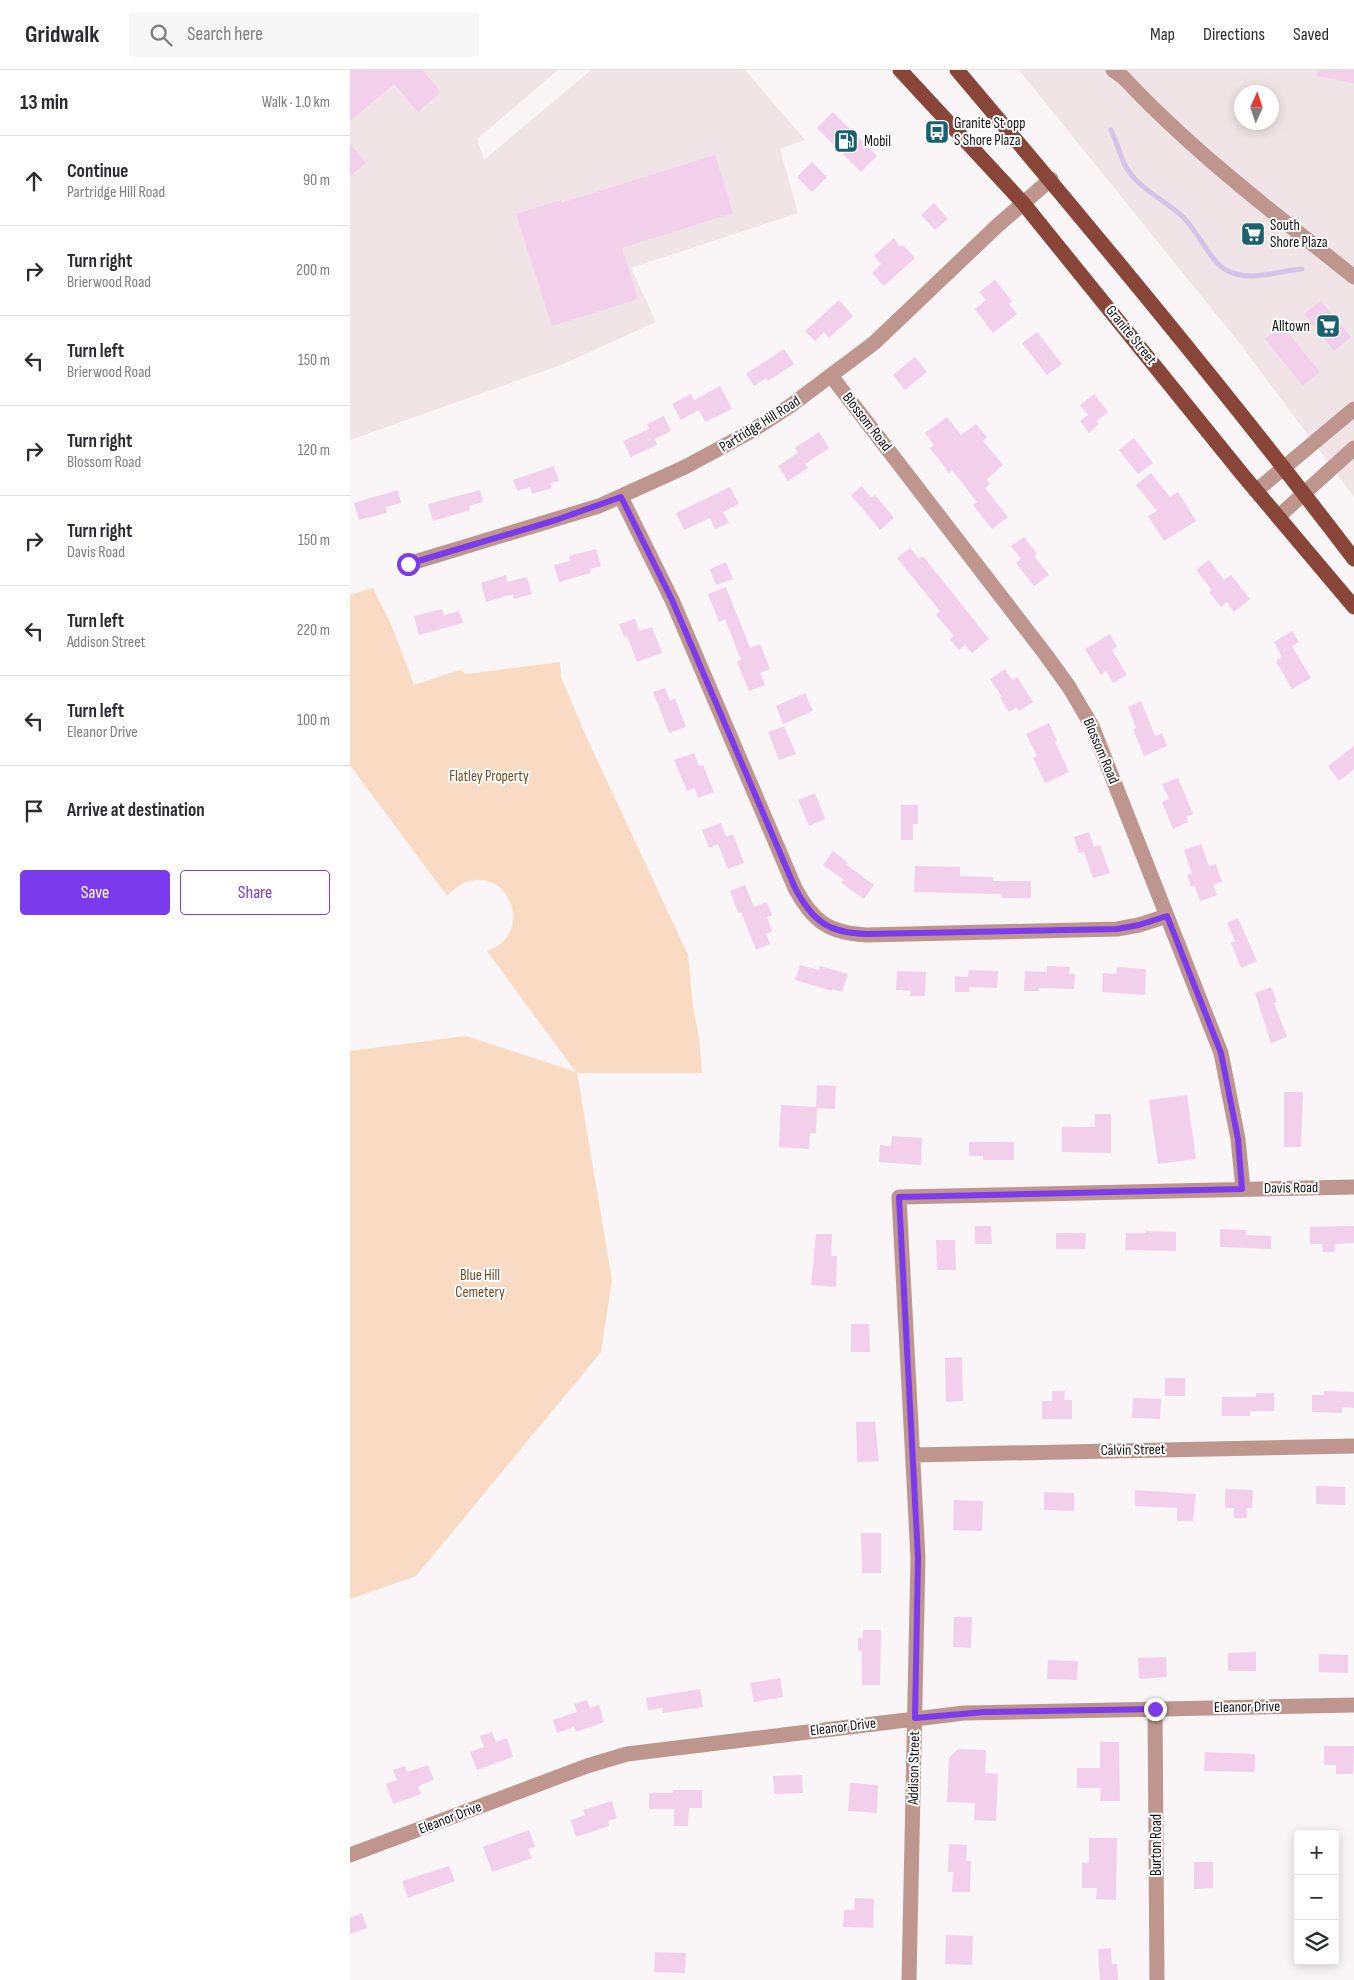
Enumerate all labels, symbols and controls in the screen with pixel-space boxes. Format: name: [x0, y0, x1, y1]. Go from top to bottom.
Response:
search box: [129, 12, 479, 57]
text: Gridwalk: [25, 20, 99, 49]
icon: search: [147, 21, 175, 49]
text: Search here: [187, 23, 263, 46]
text: Map: [1150, 24, 1175, 45]
text: Directions: [1203, 24, 1265, 45]
text: Saved: [1293, 24, 1329, 45]
north arrow: [1234, 85, 1279, 130]
text: 13 min: [20, 90, 68, 115]
text: Walk · 1.0 km: [262, 93, 330, 112]
place label: Granite St opp S Shore Plaza: [954, 114, 1025, 150]
bus stop icon: Granite St opp S Shore Plaza: [924, 119, 950, 145]
fuel station icon: Mobil: [833, 128, 859, 154]
place label: Mobil: [864, 132, 891, 151]
text: Continue: [67, 160, 128, 183]
icon: ahead: [20, 167, 48, 195]
text: 90 m: [303, 171, 330, 190]
text: Partridge Hill Road: [67, 183, 165, 202]
place label: South Shore Plaza: [1270, 216, 1328, 252]
supermarket icon: South Shore Plaza: [1240, 221, 1266, 247]
text: Turn right: [67, 250, 132, 273]
icon: right: [20, 257, 48, 285]
text: 200 m: [296, 261, 330, 280]
text: Brierwood Road: [67, 273, 151, 292]
street label: Granite Street: [1101, 301, 1161, 369]
supermarket icon: Alltown: [1315, 313, 1341, 339]
place label: Alltown: [1271, 317, 1310, 336]
text: Turn left: [67, 340, 124, 363]
icon: left: [20, 347, 48, 375]
text: 150 m: [298, 351, 330, 370]
text: Brierwood Road: [67, 363, 151, 382]
street label: Blossom Road: [838, 389, 896, 455]
street label: Partridge Hill Road: [716, 392, 804, 456]
text: Turn right: [67, 430, 132, 453]
icon: right: [20, 437, 48, 465]
text: 120 m: [298, 441, 330, 460]
text: Blossom Road: [67, 453, 141, 472]
text: Turn right: [67, 520, 132, 543]
icon: right: [20, 527, 48, 555]
text: 150 m: [298, 531, 330, 550]
text: Davis Road: [67, 543, 125, 562]
route start: [397, 553, 420, 576]
text: Turn left: [67, 610, 124, 633]
icon: left: [20, 617, 48, 645]
text: 220 m: [297, 621, 330, 640]
text: Addison Street: [67, 633, 145, 652]
text: Turn left: [67, 700, 124, 723]
icon: left: [20, 707, 48, 735]
text: 100 m: [297, 711, 330, 730]
street label: Blossom Road: [1079, 715, 1123, 787]
text: Eleanor Drive: [67, 723, 138, 742]
park label: Flatley Property: [449, 767, 529, 786]
icon: arrive: [20, 797, 48, 825]
text: Arrive at destination: [67, 799, 205, 822]
button: Save: [20, 870, 170, 915]
button: Share: [180, 870, 330, 915]
street label: Davis Road: [1264, 1178, 1318, 1198]
park label: Blue Hill Cemetery: [455, 1266, 505, 1302]
street label: Calvin Street: [1101, 1440, 1166, 1460]
street label: Eleanor Drive: [1214, 1697, 1280, 1717]
route end: [1144, 1698, 1167, 1721]
street label: Eleanor Drive: [809, 1714, 877, 1740]
street label: Addison Street: [904, 1731, 924, 1806]
street label: Eleanor Drive: [416, 1797, 484, 1839]
street label: Burton Road: [1147, 1814, 1166, 1876]
map controls: [1294, 1830, 1339, 1965]
button: +: [1294, 1830, 1339, 1875]
button: −: [1294, 1875, 1339, 1920]
button: layers: [1294, 1920, 1339, 1965]

